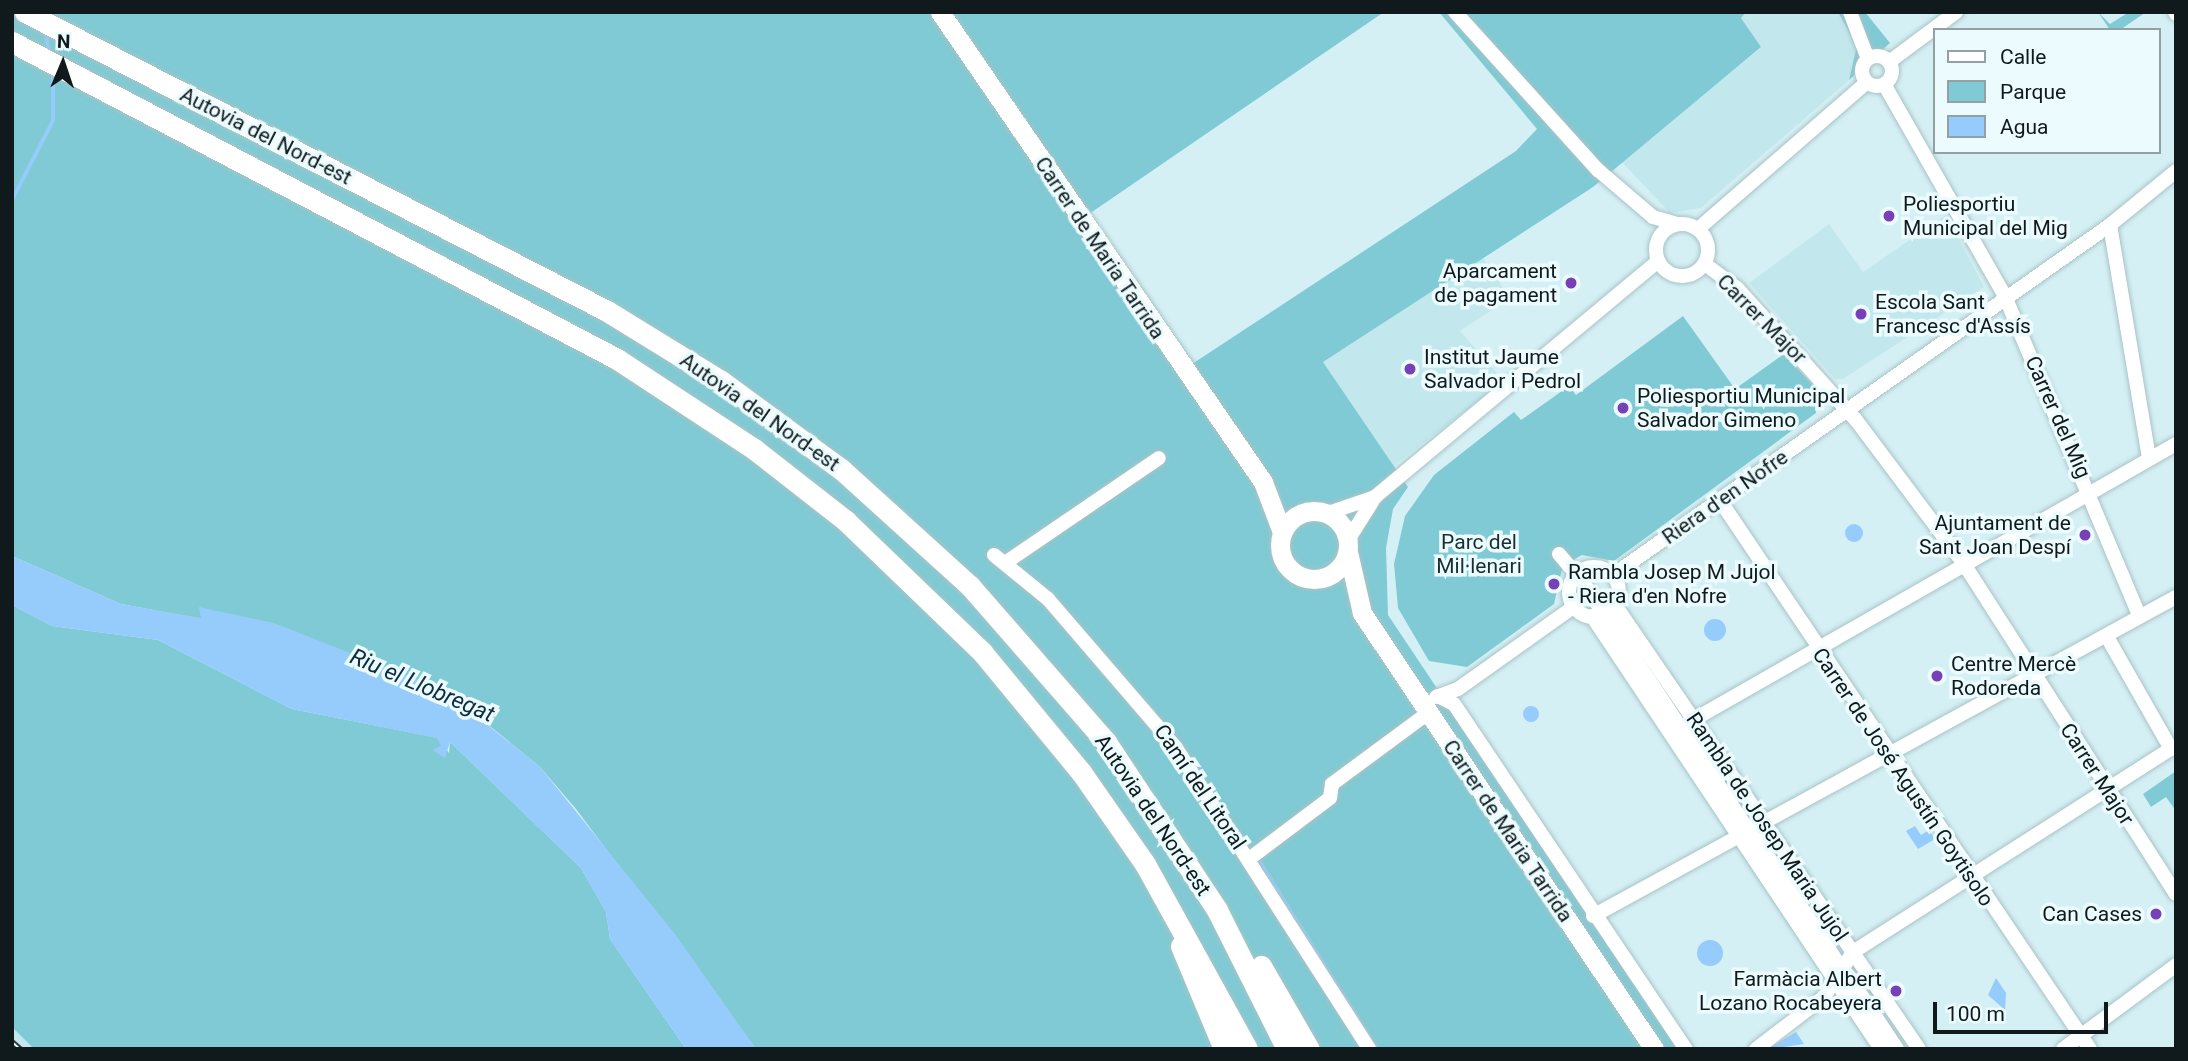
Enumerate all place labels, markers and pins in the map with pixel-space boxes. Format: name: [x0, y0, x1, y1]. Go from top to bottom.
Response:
place label: Poliesportiu Municipal del Mig: [1903, 191, 2068, 241]
marker: Poliesportiu Municipal del Mig: [1881, 208, 1897, 224]
place label: Aparcament de pagament: [1434, 258, 1557, 308]
marker: Aparcament de pagament: [1563, 275, 1579, 291]
place label: Escola Sant Francesc d'Assís: [1875, 289, 2031, 339]
marker: Escola Sant Francesc d'Assís: [1853, 306, 1869, 322]
place label: Institut Jaume Salvador i Pedrol: [1424, 344, 1581, 394]
marker: Institut Jaume Salvador i Pedrol: [1402, 361, 1418, 377]
place label: Poliesportiu Municipal Salvador Gimeno: [1637, 383, 1845, 433]
marker: Poliesportiu Municipal Salvador Gimeno: [1615, 400, 1631, 416]
place label: Ajuntament de Sant Joan Despí: [1919, 510, 2071, 560]
marker: Ajuntament de Sant Joan Despí: [2077, 527, 2093, 543]
place label: Rambla Josep M Jujol - Riera d'en Nofre: [1568, 559, 1776, 609]
marker: Rambla Josep M Jujol - Riera d'en Nofre: [1546, 576, 1562, 592]
place label: Centre Mercè Rodoreda: [1951, 651, 2076, 701]
marker: Centre Mercè Rodoreda: [1929, 668, 1945, 684]
place label: Can Cases: [2042, 901, 2142, 927]
marker: Can Cases: [2148, 906, 2164, 922]
place label: Farmàcia Albert Lozano Rocabeyera: [1699, 966, 1882, 1016]
marker: Farmàcia Albert Lozano Rocabeyera: [1888, 983, 1904, 999]

